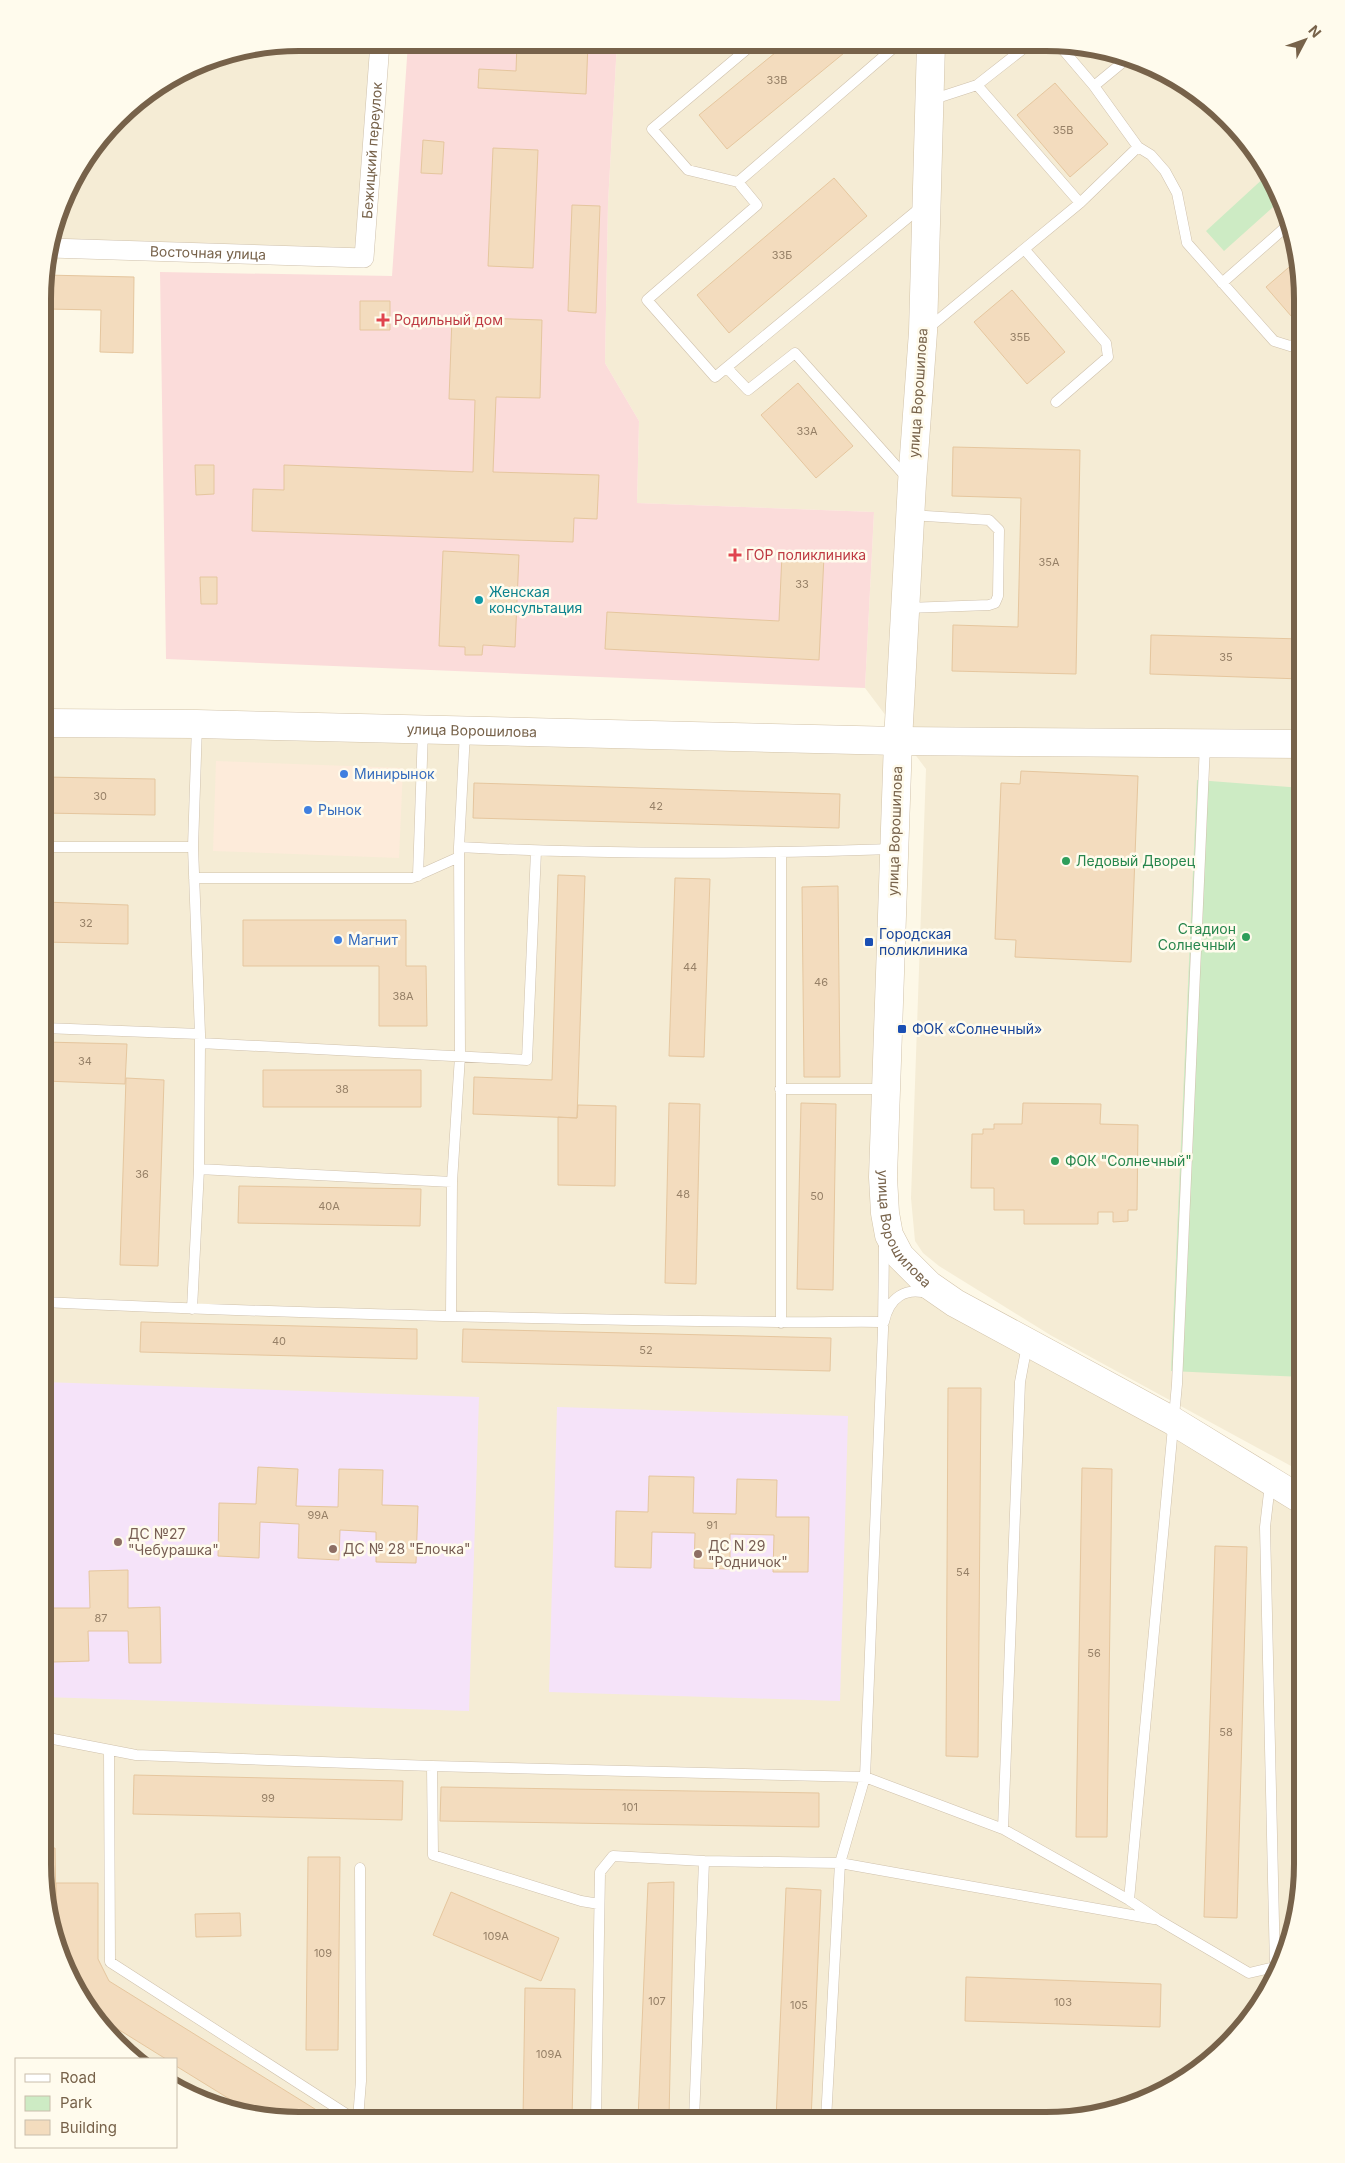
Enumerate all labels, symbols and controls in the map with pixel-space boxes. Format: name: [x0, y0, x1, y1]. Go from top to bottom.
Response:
north arrow: [1280, 15, 1330, 65]
text: N: [1305, 22, 1325, 41]
house number: 33В: [767, 73, 787, 87]
street label: Бежицкий переулок: [358, 81, 385, 219]
house number: 35В: [1053, 123, 1073, 137]
street label: Восточная улица: [150, 242, 266, 263]
house number: 33Б: [772, 248, 792, 262]
place label: Родильный дом: [394, 311, 503, 328]
marker: Родильный дом: [376, 313, 390, 327]
street label: улица Ворошилова: [904, 327, 931, 459]
house number: 35Б: [1010, 330, 1030, 344]
house number: 33А: [796, 424, 818, 438]
place label: ГОР поликлиника: [746, 546, 866, 563]
marker: ГОР поликлиника: [728, 548, 742, 562]
house number: 35А: [1038, 555, 1060, 569]
house number: 33: [795, 577, 809, 591]
place label: Женская консультация: [489, 583, 582, 616]
marker: Женская консультация: [473, 594, 485, 606]
house number: 35: [1219, 650, 1233, 664]
street label: улица Ворошилова: [407, 720, 537, 740]
place label: Минирынок: [354, 765, 435, 782]
street label: улица Ворошилова: [884, 766, 905, 896]
marker: Минирынок: [338, 768, 350, 780]
house number: 30: [93, 789, 107, 803]
house number: 42: [649, 799, 663, 813]
place label: Рынок: [318, 801, 362, 818]
marker: Рынок: [302, 804, 314, 816]
place label: Ледовый Дворец: [1076, 852, 1196, 869]
marker: Ледовый Дворец: [1060, 855, 1072, 867]
house number: 32: [79, 916, 93, 930]
place label: Стадион Солнечный: [1158, 920, 1236, 953]
place label: Городская поликлиника: [879, 925, 968, 958]
place label: Магнит: [348, 931, 398, 948]
marker: Стадион Солнечный: [1240, 931, 1252, 943]
marker: Магнит: [332, 934, 344, 946]
marker: Городская поликлиника: [863, 936, 875, 948]
house number: 44: [683, 960, 697, 974]
house number: 46: [814, 975, 828, 989]
house number: 38А: [392, 989, 414, 1003]
place label: ФОК «Солнечный»: [912, 1020, 1042, 1037]
marker: ФОК «Солнечный»: [896, 1023, 908, 1035]
house number: 34: [78, 1054, 92, 1068]
house number: 38: [335, 1082, 349, 1096]
place label: ФОК "Солнечный": [1065, 1152, 1192, 1169]
marker: ФОК "Солнечный": [1049, 1155, 1061, 1167]
house number: 36: [135, 1167, 149, 1181]
street label: улица Ворошилова: [875, 1169, 935, 1291]
house number: 48: [676, 1187, 690, 1201]
house number: 50: [810, 1189, 824, 1203]
house number: 40А: [318, 1199, 340, 1213]
house number: 40: [272, 1334, 286, 1348]
house number: 52: [639, 1343, 653, 1357]
house number: 99А: [307, 1508, 329, 1522]
house number: 91: [706, 1518, 718, 1532]
place label: ДС №27 "Чебурашка": [128, 1525, 219, 1558]
marker: ДС №27 "Чебурашка": [112, 1536, 124, 1548]
place label: ДС N 29 "Родничок": [708, 1537, 788, 1570]
place label: ДС № 28 "Елочка": [343, 1540, 471, 1557]
marker: ДС № 28 "Елочка": [327, 1543, 339, 1555]
marker: ДС N 29 "Родничок": [692, 1548, 704, 1560]
house number: 54: [956, 1565, 970, 1579]
house number: 87: [94, 1611, 108, 1625]
house number: 56: [1087, 1646, 1101, 1660]
house number: 58: [1219, 1725, 1233, 1739]
house number: 99: [261, 1791, 275, 1805]
house number: 101: [622, 1800, 638, 1814]
house number: 109А: [483, 1929, 509, 1943]
house number: 109: [314, 1946, 332, 1960]
house number: 107: [648, 1994, 666, 2008]
house number: 103: [1054, 1995, 1072, 2009]
house number: 105: [790, 1998, 808, 2012]
house number: 109А: [536, 2047, 562, 2061]
legend: [15, 2058, 178, 2148]
text: Road: [60, 2068, 96, 2087]
text: Park: [60, 2093, 93, 2112]
text: Building: [60, 2118, 117, 2137]

